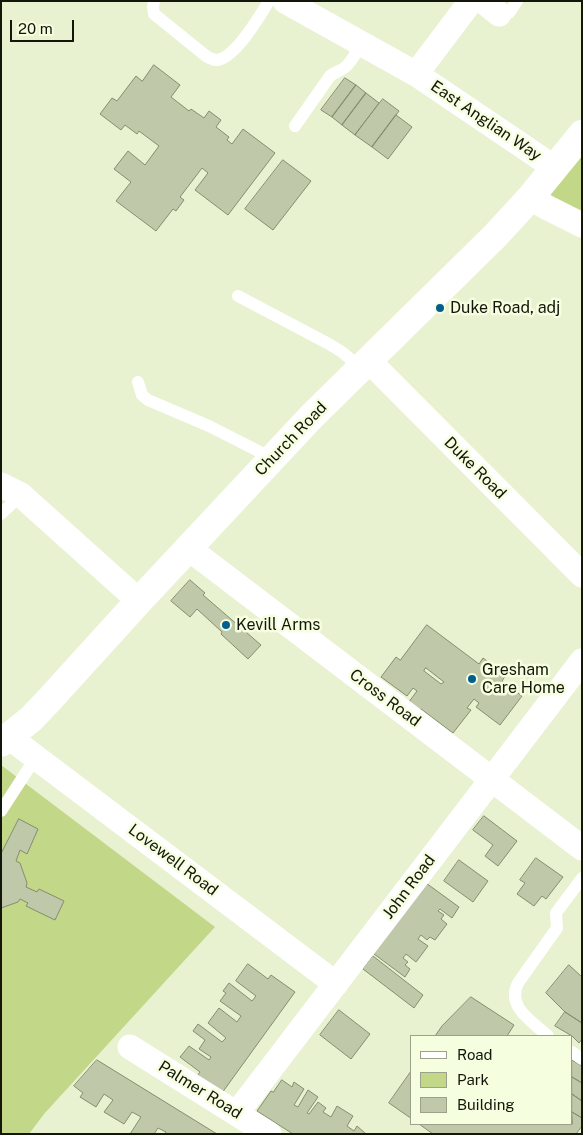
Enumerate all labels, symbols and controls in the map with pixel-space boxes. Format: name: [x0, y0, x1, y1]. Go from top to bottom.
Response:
scale bar: [12, 10, 76, 42]
text: 20 m: [18, 20, 53, 37]
street label: East Anglian Way: [427, 77, 545, 165]
place label: Duke Road, adj: [450, 298, 560, 318]
marker: Duke Road, adj: [434, 302, 446, 314]
street label: Church Road: [251, 398, 331, 480]
street label: Duke Road: [440, 433, 510, 503]
place label: Kevill Arms: [236, 615, 320, 635]
marker: Kevill Arms: [220, 619, 232, 631]
place label: Gresham Care Home: [482, 660, 565, 698]
street label: Cross Road: [346, 665, 424, 731]
marker: Gresham Care Home: [466, 673, 478, 685]
street label: Lovewell Road: [124, 820, 222, 900]
street label: John Road: [379, 851, 439, 923]
legend: [410, 1035, 573, 1125]
text: Road: [457, 1046, 493, 1063]
street label: Palmer Road: [155, 1057, 245, 1123]
text: Park: [457, 1071, 489, 1088]
text: Building: [457, 1096, 515, 1113]

